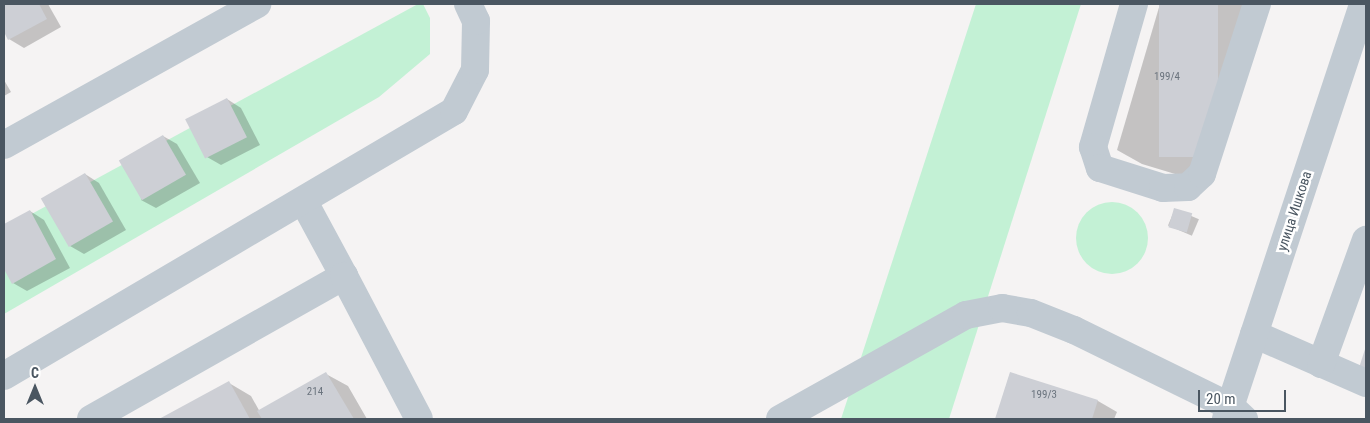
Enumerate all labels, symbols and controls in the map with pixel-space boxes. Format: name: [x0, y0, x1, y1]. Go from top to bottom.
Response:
house number: 199/4: [1154, 70, 1180, 84]
street label: улица Ишкова: [1273, 169, 1315, 253]
north arrow: [10, 363, 60, 413]
text: С: [31, 365, 39, 381]
scale bar: [1200, 380, 1288, 412]
house number: 214: [307, 385, 323, 399]
house number: 199/3: [1031, 388, 1057, 402]
text: 20 m: [1206, 390, 1236, 408]

